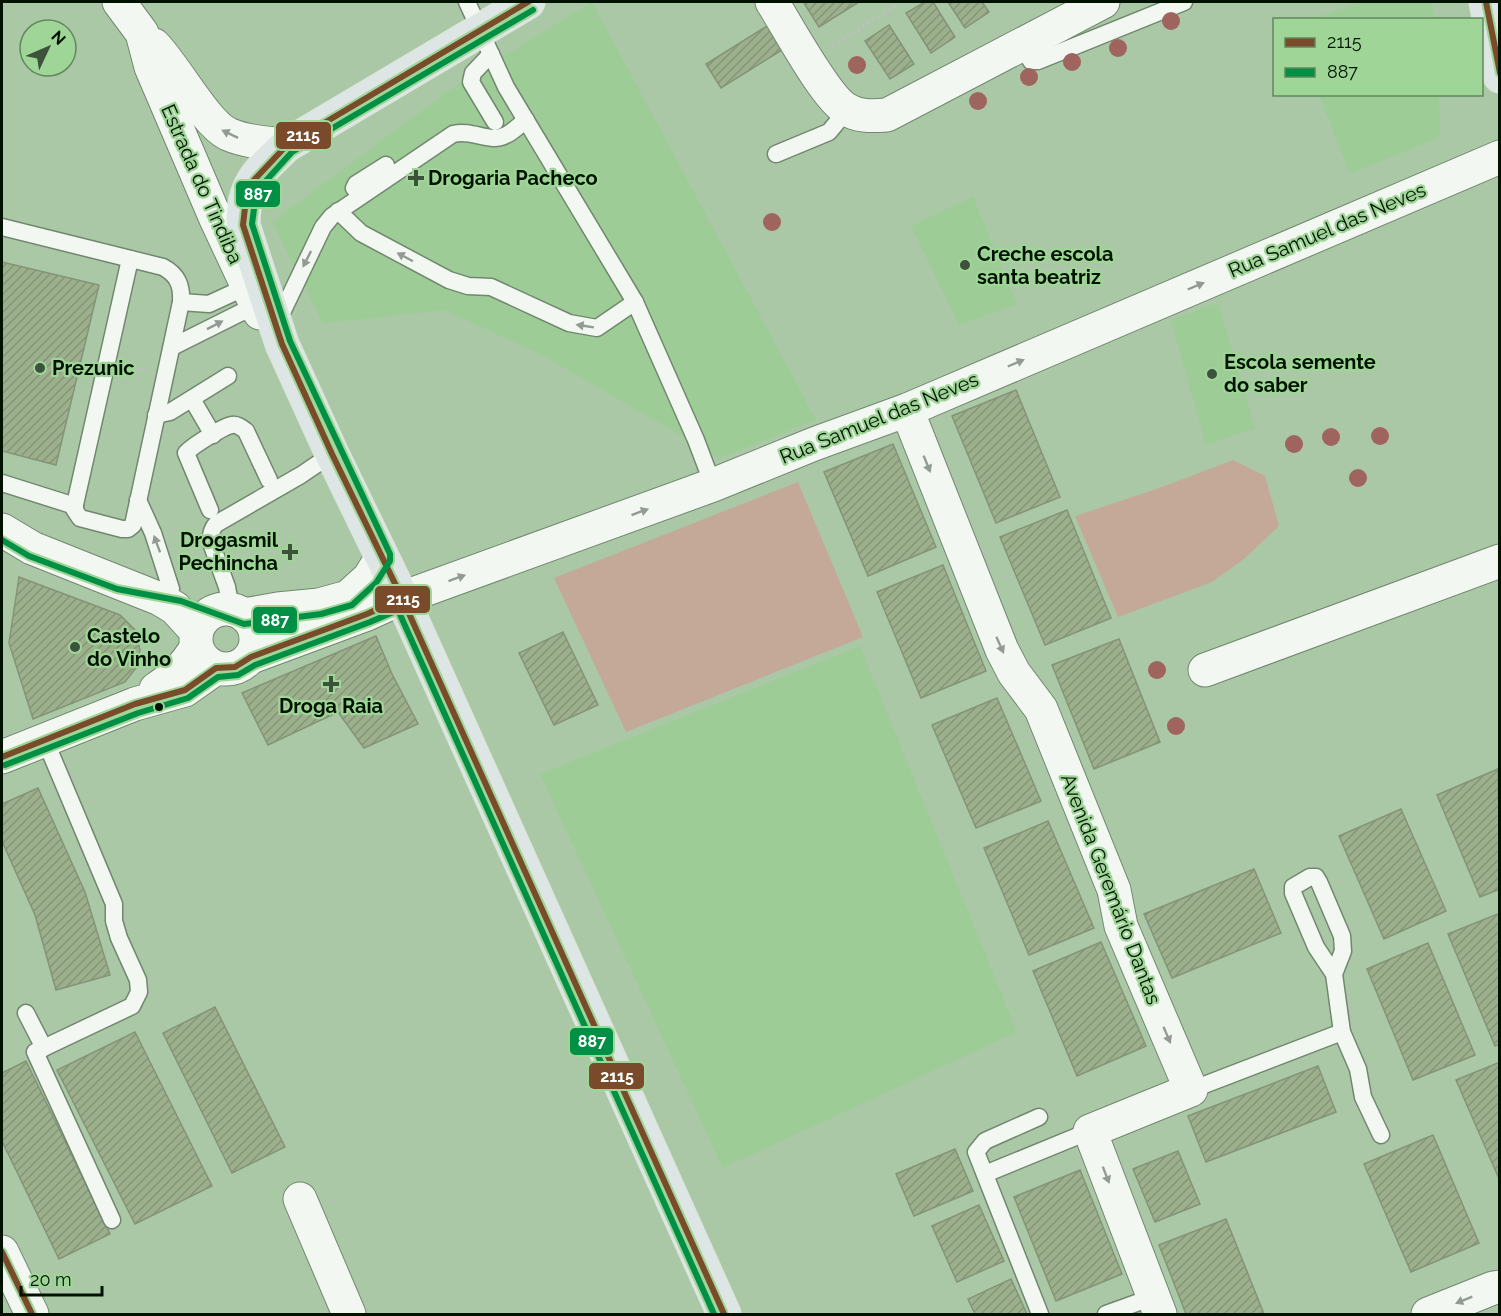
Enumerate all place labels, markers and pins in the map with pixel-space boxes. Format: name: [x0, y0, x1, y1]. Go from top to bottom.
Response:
place label: Drogaria Pacheco: [428, 166, 598, 190]
marker: Drogaria Pacheco: [409, 171, 423, 185]
place label: Creche escola santa beatriz: [977, 242, 1113, 289]
marker: Creche escola santa beatriz: [958, 258, 972, 272]
place label: Escola semente do saber: [1224, 350, 1376, 397]
place label: Prezunic: [52, 356, 135, 380]
marker: Prezunic: [33, 361, 47, 375]
marker: Escola semente do saber: [1205, 367, 1219, 381]
place label: Drogasmil Pechincha: [178, 528, 279, 575]
marker: Drogasmil Pechincha: [283, 545, 297, 559]
place label: Castelo do Vinho: [87, 624, 171, 671]
marker: Castelo do Vinho: [68, 640, 82, 654]
marker: Droga Raia: [324, 677, 338, 691]
place label: Droga Raia: [279, 694, 383, 718]
unlabelled marker: [153, 701, 165, 713]

